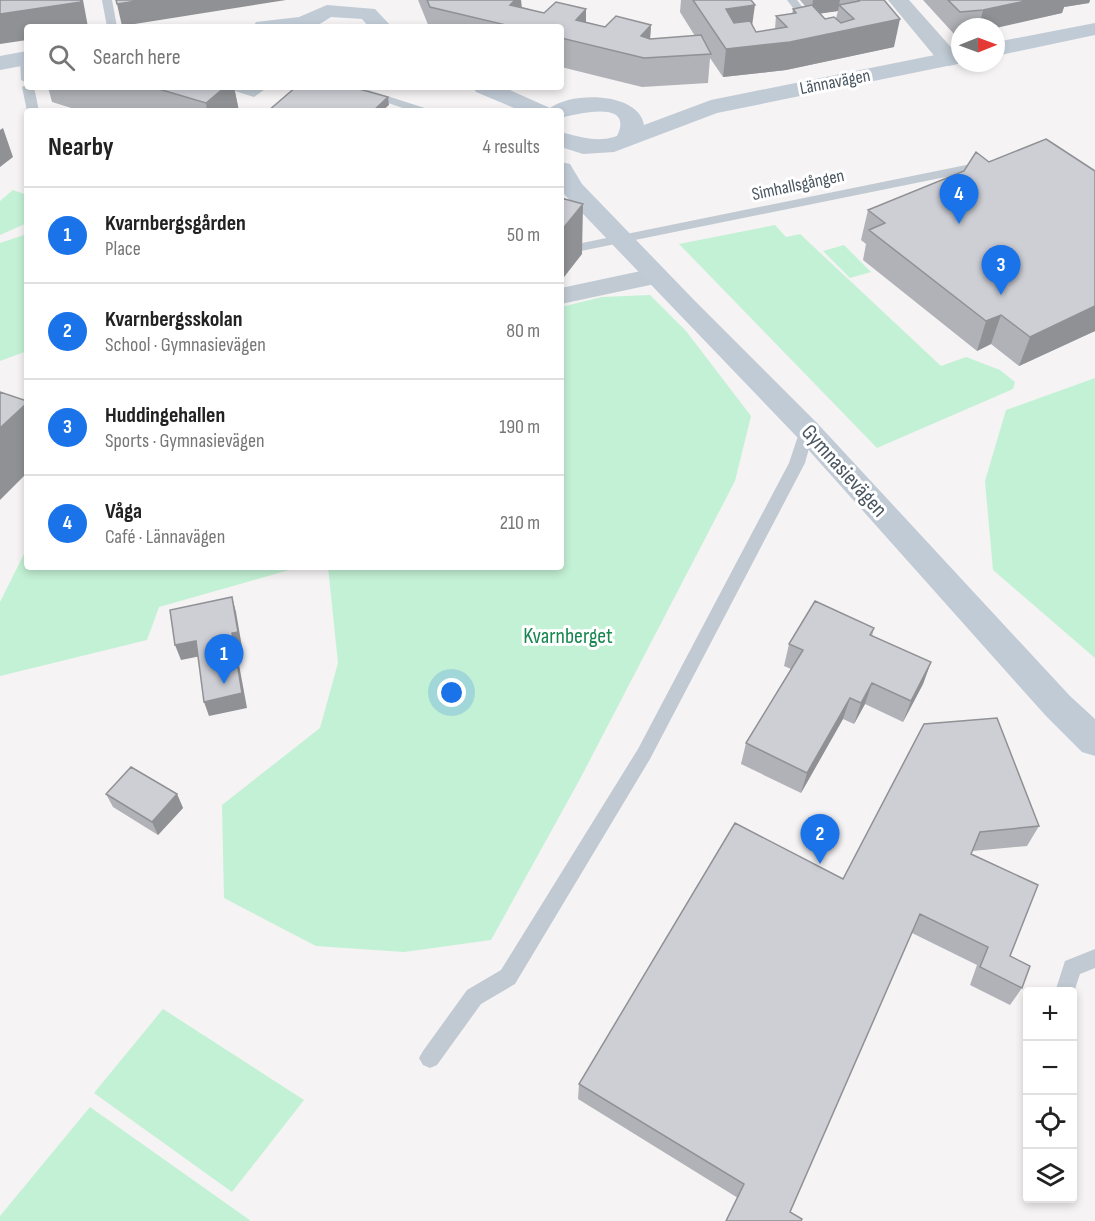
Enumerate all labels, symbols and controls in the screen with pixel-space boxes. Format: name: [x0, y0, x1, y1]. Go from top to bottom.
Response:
north arrow: [951, 18, 1005, 72]
search box: [24, 24, 564, 90]
icon: search: [45, 41, 78, 74]
text: Search here: [93, 44, 180, 71]
street label: Lännavägen: [798, 65, 872, 99]
text: Nearby: [48, 132, 114, 163]
text: 4 results: [483, 135, 540, 159]
street label: Simhallsgången: [750, 165, 846, 205]
pin: 4: [940, 174, 978, 224]
text: Kvarnbergsgården: [105, 210, 246, 237]
text: 1: [64, 223, 71, 247]
text: 50 m: [507, 223, 540, 247]
text: Place: [105, 237, 141, 261]
pin: 3: [982, 246, 1020, 295]
text: Kvarnbergsskolan: [105, 306, 243, 333]
text: 2: [63, 319, 72, 343]
text: 80 m: [506, 319, 540, 343]
text: School · Gymnasievägen: [105, 333, 266, 357]
text: Huddingehallen: [105, 402, 225, 429]
text: 3: [63, 415, 72, 439]
text: 190 m: [499, 415, 540, 439]
street label: Gymnasievägen: [795, 419, 893, 523]
text: Sports · Gymnasievägen: [105, 429, 265, 453]
text: Våga: [105, 498, 142, 525]
text: 4: [63, 511, 72, 535]
text: 210 m: [500, 511, 540, 535]
text: Café · Lännavägen: [105, 525, 225, 549]
park label: Kvarnberget: [523, 623, 613, 650]
pin: 1: [204, 634, 244, 684]
your location: [437, 678, 466, 707]
pin: 2: [800, 814, 840, 864]
map controls: [1023, 987, 1077, 1203]
button: +: [1023, 987, 1077, 1041]
button: −: [1023, 1041, 1077, 1095]
button: locate: [1023, 1095, 1077, 1149]
button: layers: [1023, 1149, 1077, 1203]

